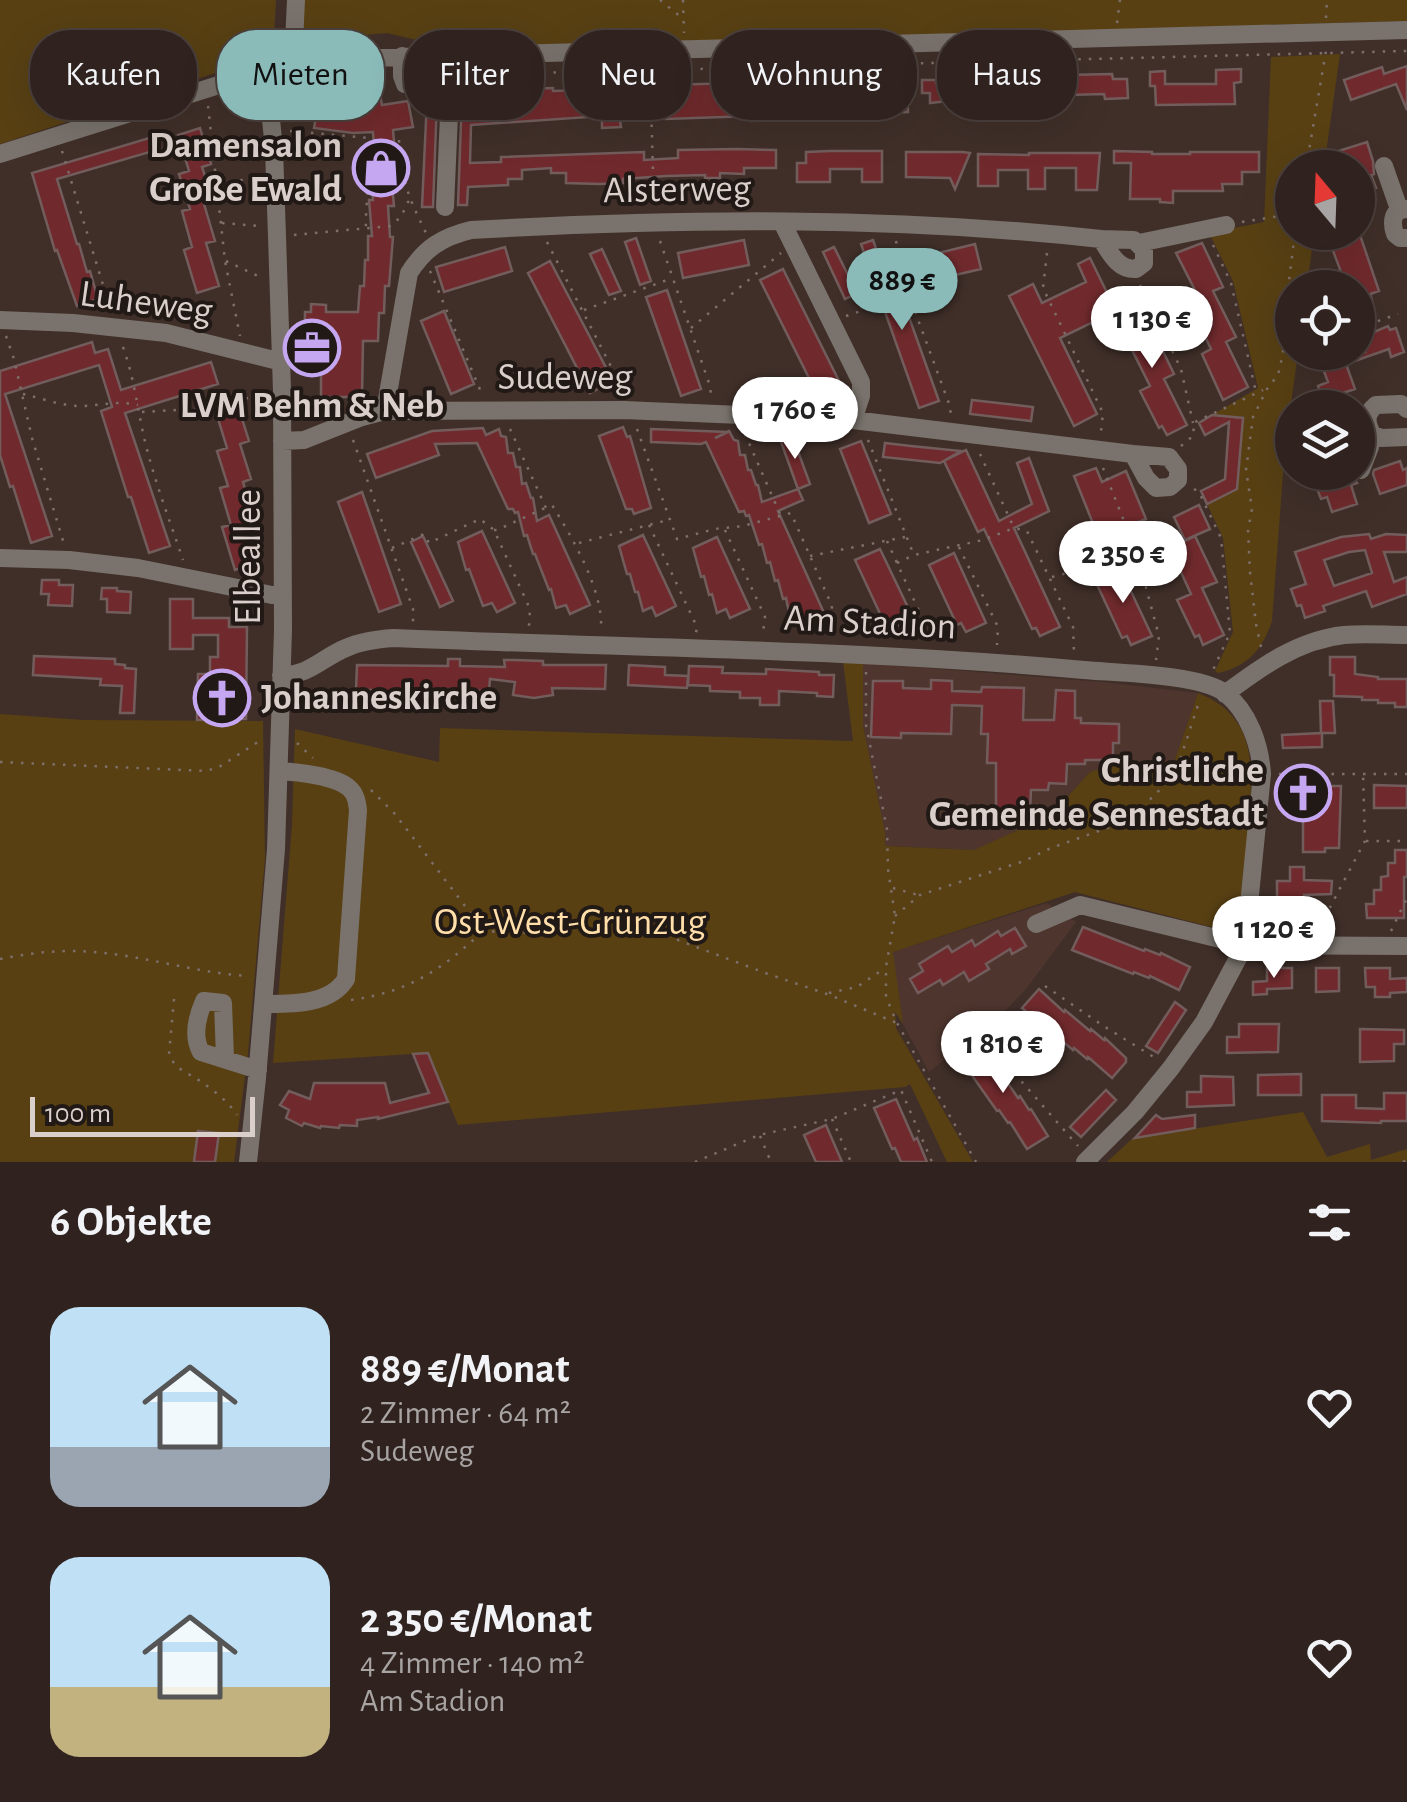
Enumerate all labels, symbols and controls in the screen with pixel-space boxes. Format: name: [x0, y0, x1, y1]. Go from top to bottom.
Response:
chip: Kaufen: [30, 30, 197, 120]
chip: Mieten: [217, 30, 384, 120]
chip: Filter: [404, 30, 544, 120]
chip: Neu: [564, 30, 691, 120]
chip: Wohnung: [711, 30, 917, 120]
chip: Haus: [937, 30, 1077, 120]
place label: Damensalon Große Ewald: [149, 127, 342, 209]
shop icon: Damensalon Große Ewald: [351, 138, 411, 198]
north arrow: [1275, 150, 1375, 250]
map controls: [1275, 150, 1375, 490]
street label: Alsterweg: [603, 170, 752, 210]
pin: 889 €: [832, 248, 972, 333]
text: 889 €: [869, 264, 935, 296]
button: locate: [1275, 270, 1375, 370]
street label: Luheweg: [77, 275, 215, 331]
pin: 1 130 €: [1060, 286, 1244, 371]
text: 1 130 €: [1113, 302, 1191, 334]
office icon: LVM Behm & Neb: [282, 318, 342, 378]
street label: Sudeweg: [497, 359, 633, 397]
pin: 1 760 €: [703, 377, 887, 462]
place label: LVM Behm & Neb: [180, 387, 444, 425]
button: layers: [1275, 390, 1375, 490]
text: 1 760 €: [754, 393, 836, 425]
street label: Elbeallee: [230, 489, 268, 625]
pin: 2 350 €: [1031, 521, 1215, 606]
text: 2 350 €: [1081, 537, 1165, 569]
street label: Am Stadion: [783, 600, 957, 646]
church icon: Johanneskirche: [192, 668, 252, 728]
place label: Johanneskirche: [261, 679, 497, 717]
place label: Christliche Gemeinde Sennestadt: [929, 752, 1264, 834]
church icon: Christliche Gemeinde Sennestadt: [1273, 763, 1333, 823]
pin: 1 120 €: [1182, 896, 1366, 981]
park label: Ost-West-Grünzug: [434, 904, 706, 942]
text: 1 120 €: [1234, 912, 1314, 944]
pin: 1 810 €: [911, 1011, 1095, 1096]
text: 1 810 €: [963, 1027, 1043, 1059]
scale bar: [30, 1092, 255, 1136]
text: 100 m: [45, 1100, 111, 1128]
icon: filters: [1302, 1195, 1357, 1250]
text: 6 Objekte: [50, 1201, 212, 1243]
icon: home: [130, 1347, 250, 1467]
text: 889 €/Monat: [360, 1348, 570, 1390]
icon: heart: [1302, 1380, 1357, 1435]
text: 2 Zimmer · 64 m²: [360, 1397, 571, 1429]
text: Sudeweg: [360, 1435, 474, 1467]
icon: home: [130, 1597, 250, 1717]
text: 2 350 €/Monat: [360, 1598, 592, 1640]
icon: heart: [1302, 1630, 1357, 1685]
text: 4 Zimmer · 140 m²: [360, 1647, 585, 1679]
text: Am Stadion: [360, 1685, 505, 1717]

